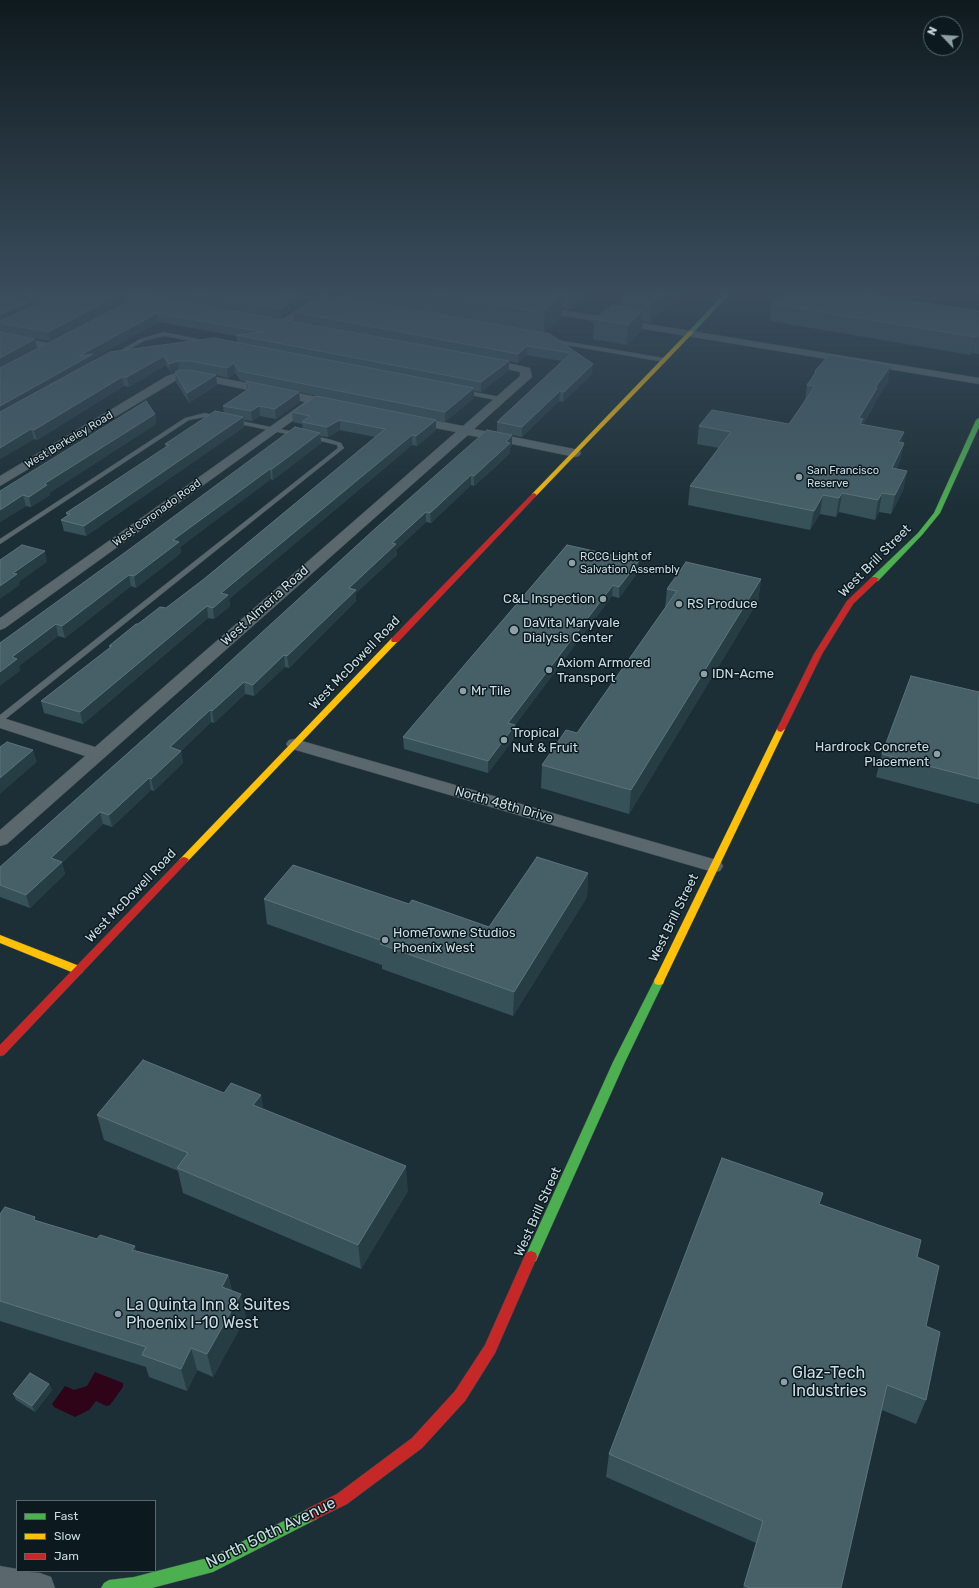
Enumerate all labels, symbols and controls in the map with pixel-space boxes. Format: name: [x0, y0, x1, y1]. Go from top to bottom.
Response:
north arrow: [923, 16, 963, 56]
text: N: [925, 25, 940, 37]
street label: West Berkeley Road: [23, 409, 115, 471]
place label: San Francisco Reserve: [807, 464, 879, 490]
marker: San Francisco Reserve: [794, 472, 804, 482]
street label: West Coronado Road: [110, 477, 204, 549]
street label: West Brill Street: [835, 521, 915, 601]
place label: RCCG Light of Salvation Assembly: [580, 550, 680, 576]
marker: RCCG Light of Salvation Assembly: [567, 558, 577, 568]
street label: West Almeria Road: [218, 563, 312, 649]
place label: C&L Inspection: [503, 591, 595, 607]
marker: C&L Inspection: [598, 594, 608, 604]
place label: RS Produce: [687, 596, 757, 612]
marker: RS Produce: [674, 599, 684, 609]
street label: West McDowell Road: [306, 613, 404, 713]
place label: DaVita Maryvale Dialysis Center: [523, 615, 620, 646]
marker: DaVita Maryvale Dialysis Center: [508, 624, 520, 636]
place label: Axiom Armored Transport: [557, 655, 651, 686]
marker: Axiom Armored Transport: [544, 665, 554, 675]
place label: IDN-Acme: [712, 666, 774, 682]
marker: IDN-Acme: [699, 669, 709, 679]
place label: Mr Tile: [471, 683, 511, 699]
marker: Mr Tile: [458, 686, 468, 696]
place label: Tropical Nut & Fruit: [512, 725, 578, 756]
marker: Tropical Nut & Fruit: [499, 735, 509, 745]
place label: Hardrock Concrete Placement: [815, 739, 929, 770]
marker: Hardrock Concrete Placement: [932, 749, 942, 759]
street label: North 48th Drive: [453, 784, 555, 826]
street label: West McDowell Road: [82, 846, 180, 946]
street label: West Brill Street: [646, 871, 702, 965]
place label: HomeTowne Studios Phoenix West: [393, 925, 516, 956]
marker: HomeTowne Studios Phoenix West: [380, 935, 390, 945]
street label: West Brill Street: [511, 1165, 565, 1259]
place label: La Quinta Inn & Suites Phoenix I-10 West: [126, 1295, 290, 1333]
marker: La Quinta Inn & Suites Phoenix I-10 West: [113, 1309, 123, 1319]
place label: Glaz-Tech Industries: [792, 1363, 867, 1401]
marker: Glaz-Tech Industries: [779, 1377, 789, 1387]
street label: North 50th Avenue: [203, 1493, 339, 1573]
legend: [16, 1500, 156, 1572]
text: Fast: [54, 1509, 78, 1523]
text: Slow: [54, 1529, 81, 1543]
text: Jam: [54, 1549, 79, 1563]

